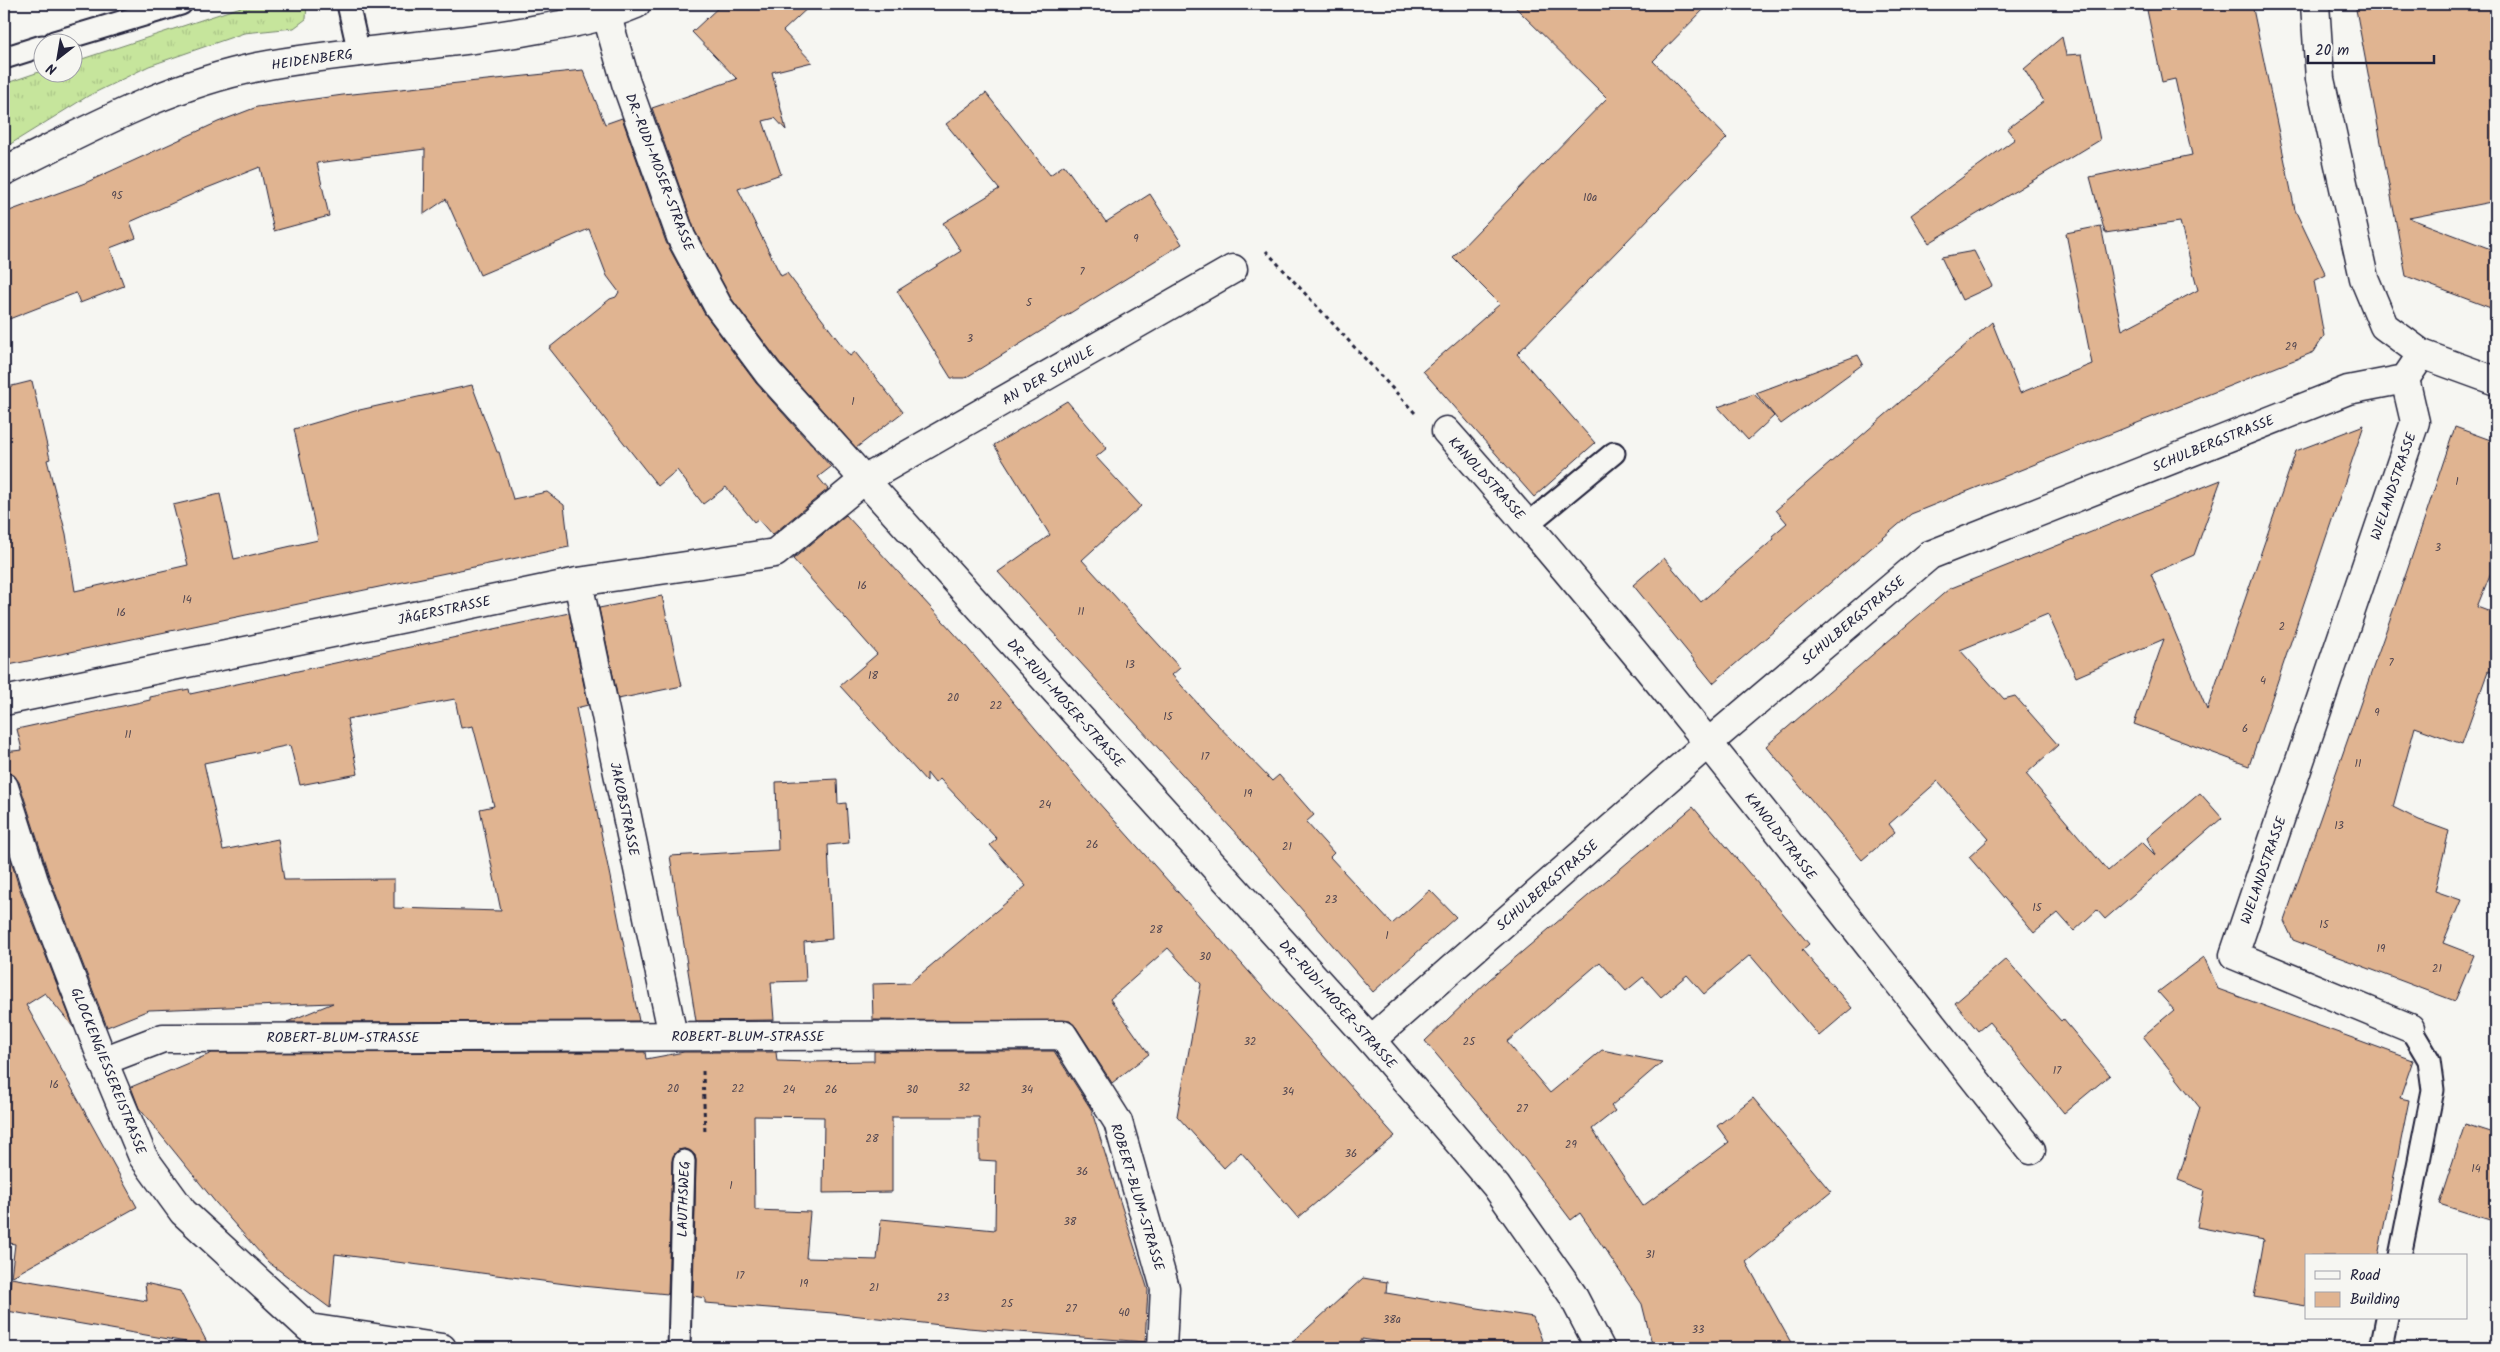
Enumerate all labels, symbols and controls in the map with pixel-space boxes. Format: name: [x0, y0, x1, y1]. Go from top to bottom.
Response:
north arrow: [32, 32, 82, 82]
scale bar: [2308, 32, 2434, 64]
text: 20 m: [2315, 39, 2349, 63]
street label: HEIDENBERG: [270, 43, 354, 77]
text: N: [42, 56, 61, 80]
street label: DR.-RUDI-MOSER-STRASSE: [619, 90, 700, 255]
house number: 95: [111, 187, 124, 205]
house number: 10a: [1583, 189, 1597, 207]
house number: 9: [1133, 230, 1139, 248]
house number: 7: [1079, 263, 1085, 281]
house number: 5: [1026, 294, 1033, 312]
house number: 3: [967, 330, 973, 348]
house number: 29: [2285, 338, 2298, 356]
street label: AN DER SCHULE: [998, 340, 1100, 411]
house number: 1: [851, 393, 855, 411]
street label: SCHULBERGSTRASSE: [2149, 409, 2278, 478]
street label: WIELANDSTRASSE: [2365, 429, 2423, 543]
street label: KANOLDSTRASSE: [1443, 432, 1530, 526]
house number: 1: [2455, 473, 2459, 491]
house number: 3: [2435, 539, 2441, 557]
street label: SCHULBERGSTRASSE: [1797, 570, 1911, 671]
house number: 16: [857, 577, 867, 595]
street label: JÄGERSTRASSE: [396, 590, 494, 632]
house number: 14: [182, 591, 192, 609]
house number: 11: [1078, 603, 1084, 621]
house number: 16: [116, 604, 126, 622]
house number: 2: [2279, 618, 2285, 636]
street label: DR.-RUDI-MOSER-STRASSE: [1001, 634, 1130, 774]
house number: 7: [2388, 654, 2394, 672]
house number: 13: [1125, 656, 1135, 674]
house number: 18: [868, 667, 878, 685]
house number: 4: [2260, 672, 2266, 690]
house number: 20: [947, 689, 959, 707]
house number: 22: [990, 697, 1002, 715]
house number: 9: [2374, 704, 2380, 722]
house number: 15: [1163, 708, 1174, 726]
house number: 6: [2242, 720, 2248, 738]
house number: 11: [125, 726, 131, 744]
house number: 17: [1201, 748, 1210, 766]
house number: 11: [2355, 755, 2361, 773]
street label: JAKOBSTRASSE: [603, 760, 645, 859]
house number: 19: [1244, 785, 1253, 803]
street label: KANOLDSTRASSE: [1739, 788, 1822, 886]
house number: 24: [1039, 796, 1051, 814]
street label: WIELANDSTRASSE: [2235, 813, 2293, 927]
house number: 13: [2334, 817, 2344, 835]
street label: SCHULBERGSTRASSE: [1491, 834, 1604, 937]
house number: 26: [1086, 836, 1098, 854]
house number: 21: [1282, 838, 1292, 856]
house number: 23: [1325, 891, 1337, 909]
house number: 15: [2032, 899, 2043, 917]
house number: 15: [2319, 916, 2330, 934]
house number: 28: [1149, 921, 1163, 939]
house number: 1: [1385, 927, 1389, 945]
street label: DR.-RUDI-MOSER-STRASSE: [1273, 935, 1402, 1075]
house number: 19: [2377, 940, 2386, 958]
house number: 30: [1199, 948, 1211, 966]
house number: 21: [2432, 960, 2442, 978]
street label: GLOCKENGIESSEREISTRASSE: [64, 984, 152, 1159]
street label: ROBERT-BLUM-STRASSE: [671, 1026, 825, 1048]
street label: ROBERT-BLUM-STRASSE: [266, 1027, 420, 1049]
house number: 32: [1244, 1033, 1256, 1051]
house number: 25: [1463, 1033, 1476, 1051]
house number: 17: [2053, 1062, 2062, 1080]
house number: 16: [49, 1076, 59, 1094]
house number: 32: [958, 1079, 970, 1097]
house number: 20: [667, 1080, 679, 1098]
house number: 22: [732, 1080, 744, 1098]
house number: 24: [783, 1081, 795, 1099]
house number: 26: [825, 1081, 837, 1099]
house number: 30: [906, 1081, 918, 1099]
house number: 34: [1021, 1081, 1033, 1099]
house number: 34: [1282, 1083, 1294, 1101]
house number: 27: [1516, 1100, 1529, 1118]
street label: ROBERT-BLUM-STRASSE: [1104, 1121, 1170, 1274]
house number: 28: [865, 1130, 879, 1148]
house number: 29: [1565, 1136, 1578, 1154]
house number: 36: [1345, 1145, 1357, 1163]
street label: LAUTHSWEG: [672, 1160, 696, 1238]
house number: 14: [2471, 1160, 2481, 1178]
house number: 36: [1076, 1163, 1088, 1181]
house number: 1: [729, 1177, 733, 1195]
house number: 38: [1064, 1213, 1077, 1231]
house number: 31: [1645, 1246, 1655, 1264]
legend: [2305, 1254, 2468, 1320]
text: Road: [2350, 1264, 2381, 1288]
house number: 17: [736, 1267, 745, 1285]
house number: 19: [800, 1275, 809, 1293]
house number: 21: [869, 1279, 879, 1297]
text: Building: [2350, 1288, 2400, 1312]
house number: 23: [937, 1289, 949, 1307]
house number: 25: [1001, 1295, 1014, 1313]
house number: 27: [1065, 1300, 1078, 1318]
house number: 40: [1118, 1304, 1130, 1322]
house number: 38a: [1383, 1311, 1401, 1329]
house number: 33: [1692, 1321, 1704, 1339]

